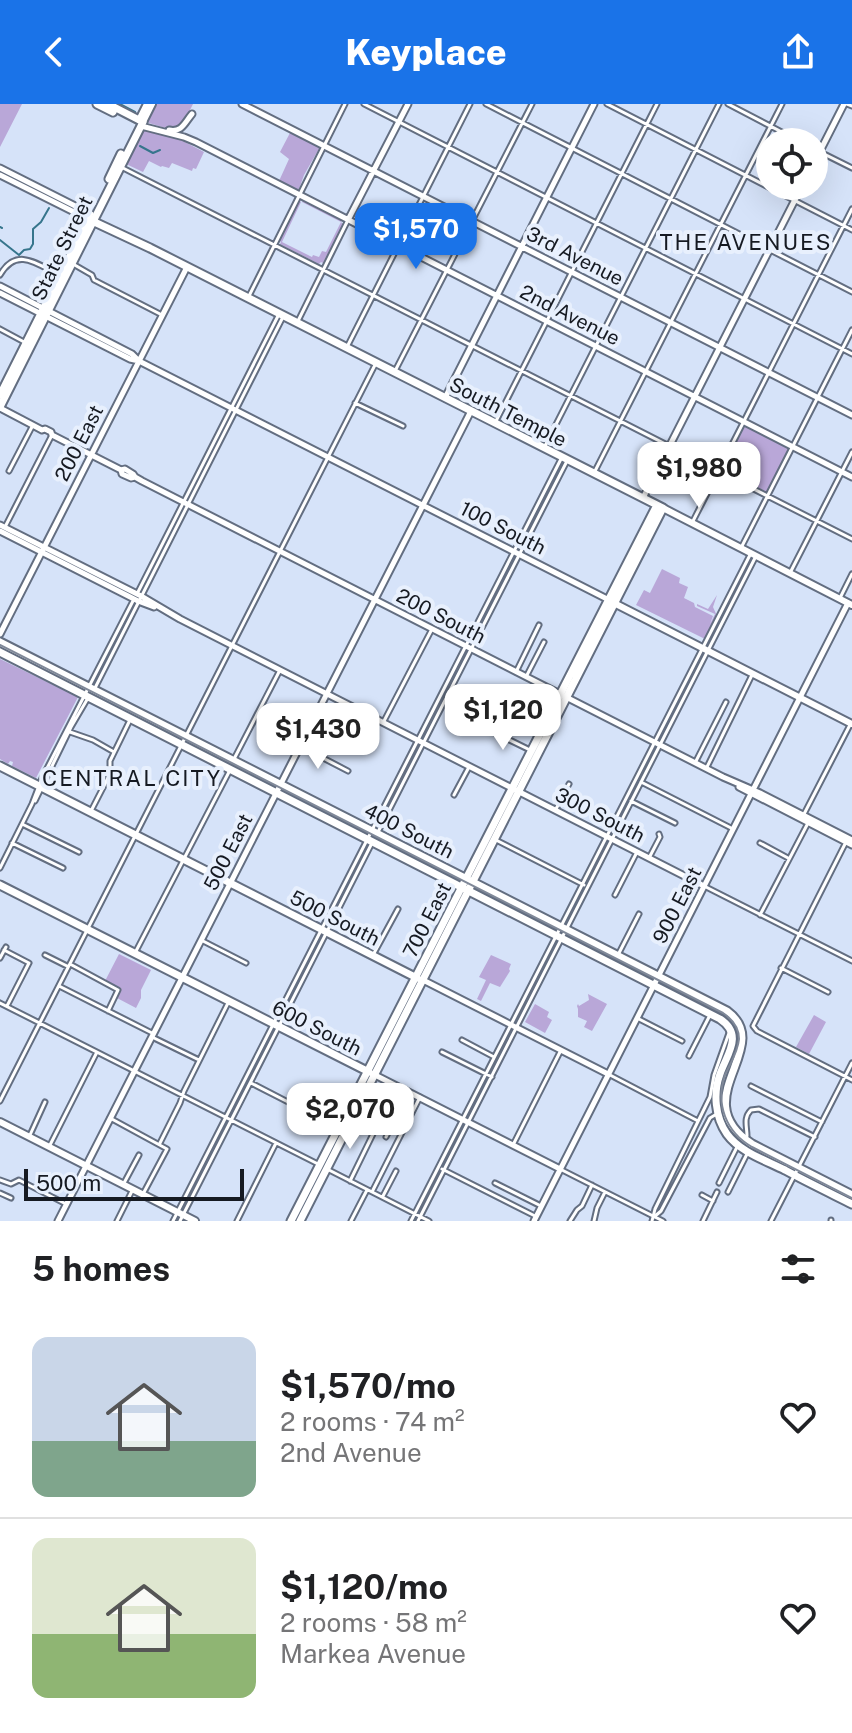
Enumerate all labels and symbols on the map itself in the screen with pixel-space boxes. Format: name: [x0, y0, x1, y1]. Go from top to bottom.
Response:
street label: State Street: [26, 192, 98, 304]
pin: $1,570: [351, 203, 481, 271]
street label: 3rd Avenue: [522, 221, 628, 291]
district label: THE AVENUES: [660, 229, 832, 255]
street label: 2nd Avenue: [516, 280, 624, 350]
street label: South Temple: [445, 372, 571, 452]
street label: 200 East: [50, 401, 108, 485]
pin: $1,980: [634, 442, 764, 510]
street label: 100 South: [456, 496, 550, 560]
street label: 200 South: [392, 583, 490, 649]
pin: $1,120: [438, 684, 568, 752]
pin: $1,430: [253, 703, 383, 771]
district label: CENTRAL CITY: [42, 765, 222, 791]
street label: 300 South: [551, 782, 649, 848]
street label: 400 South: [360, 798, 458, 864]
street label: 500 East: [198, 810, 258, 894]
street label: 900 East: [648, 863, 706, 947]
street label: 700 East: [398, 878, 456, 962]
street label: 500 South: [286, 885, 384, 951]
street label: 600 South: [268, 995, 366, 1061]
pin: $2,070: [285, 1083, 415, 1151]
scale bar: [24, 1165, 244, 1201]

